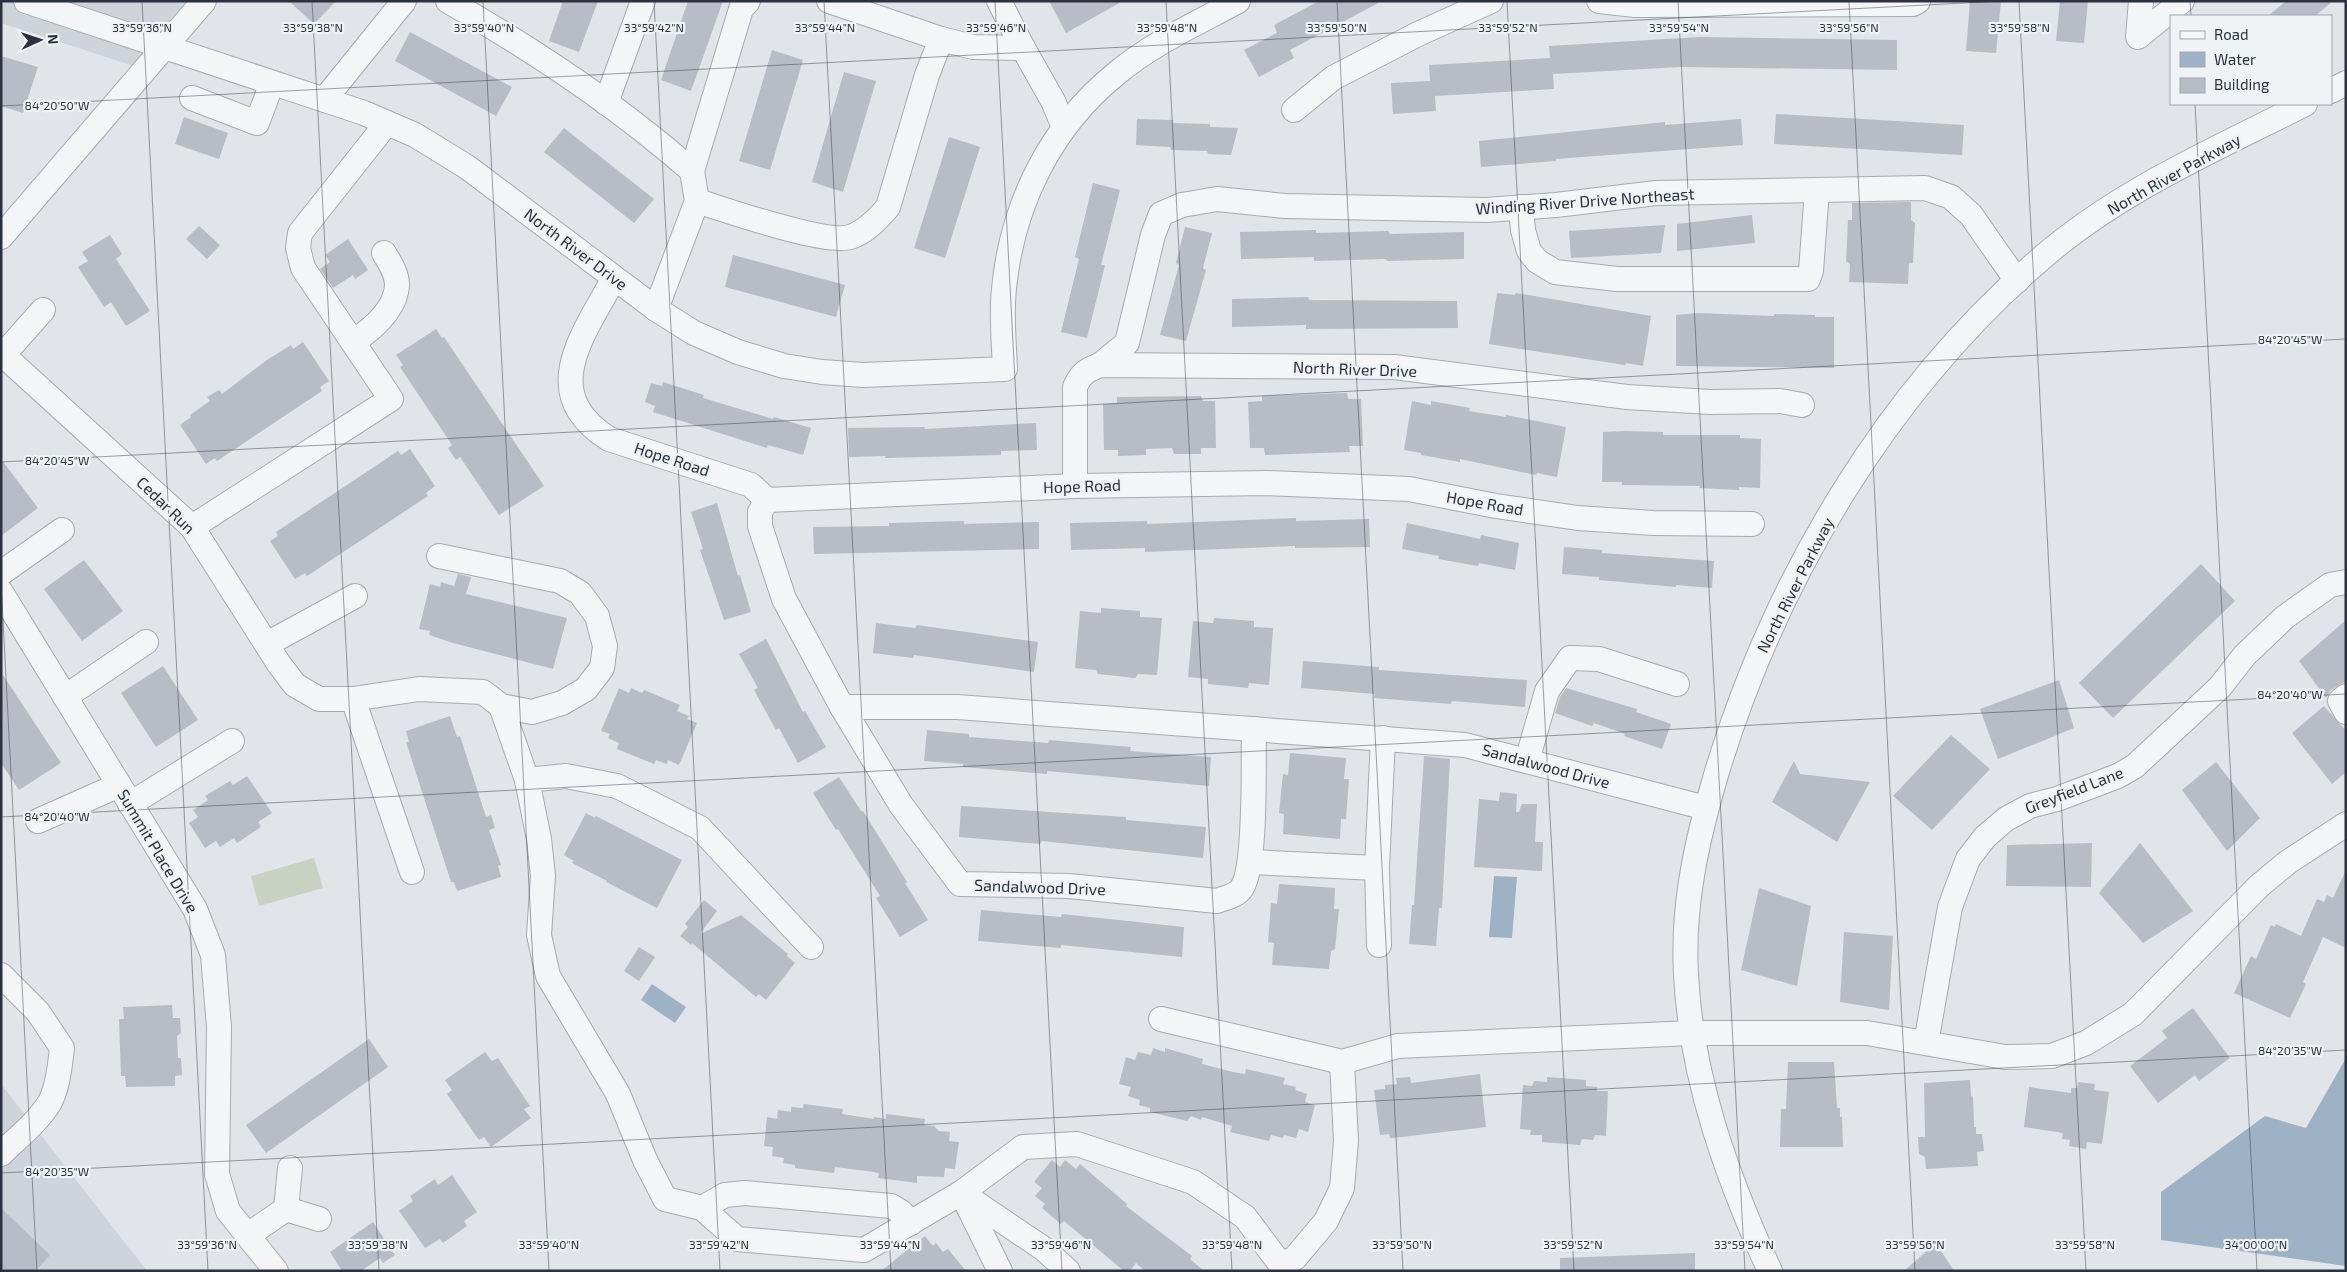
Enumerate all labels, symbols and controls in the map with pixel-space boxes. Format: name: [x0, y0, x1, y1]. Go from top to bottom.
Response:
north arrow: [15, 15, 65, 65]
legend: [2170, 15, 2332, 105]
text: 33°59'36"N: [112, 20, 172, 34]
text: 33°59'38"N: [283, 20, 343, 34]
text: 33°59'40"N: [454, 20, 514, 34]
text: 33°59'42"N: [624, 20, 684, 34]
text: 33°59'44"N: [795, 20, 855, 34]
text: 33°59'46"N: [966, 20, 1026, 34]
text: 33°59'48"N: [1137, 20, 1197, 34]
text: 33°59'50"N: [1307, 20, 1367, 34]
text: 33°59'52"N: [1478, 20, 1538, 34]
text: 33°59'54"N: [1649, 20, 1709, 34]
text: 33°59'56"N: [1819, 20, 1879, 34]
text: 33°59'58"N: [1990, 20, 2050, 34]
text: Road: [2214, 25, 2249, 43]
text: N: [45, 34, 62, 45]
text: Water: [2214, 50, 2256, 68]
text: Building: [2214, 75, 2270, 93]
text: 84°20'50"W: [25, 98, 89, 112]
street label: North River Parkway: [2104, 129, 2244, 218]
street label: Winding River Drive Northeast: [1475, 183, 1695, 218]
street label: North River Drive: [521, 204, 632, 294]
text: 84°20'45"W: [2258, 332, 2322, 346]
street label: North River Drive: [1293, 357, 1417, 380]
street label: Hope Road: [632, 437, 712, 480]
text: 84°20'45"W: [25, 453, 89, 467]
street label: Cedar Run: [133, 472, 199, 537]
street label: Hope Road: [1043, 475, 1121, 496]
street label: Hope Road: [1445, 486, 1525, 519]
street label: North River Parkway: [1752, 513, 1837, 656]
text: 84°20'40"W: [2257, 687, 2323, 701]
street label: Sandalwood Drive: [1480, 739, 1612, 792]
street label: Greyfield Lane: [2022, 762, 2126, 817]
street label: Summit Place Drive: [114, 786, 203, 916]
text: 84°20'40"W: [24, 809, 90, 823]
street label: Sandalwood Drive: [974, 875, 1106, 898]
text: 84°20'35"W: [2258, 1043, 2322, 1057]
text: 84°20'35"W: [25, 1164, 89, 1178]
text: 33°59'36"N: [177, 1237, 237, 1251]
text: 33°59'38"N: [348, 1237, 408, 1251]
text: 33°59'40"N: [519, 1237, 579, 1251]
text: 33°59'42"N: [689, 1237, 749, 1251]
text: 33°59'44"N: [860, 1237, 920, 1251]
text: 33°59'46"N: [1031, 1237, 1091, 1251]
text: 33°59'48"N: [1202, 1237, 1262, 1251]
text: 33°59'50"N: [1372, 1237, 1432, 1251]
text: 33°59'52"N: [1543, 1237, 1603, 1251]
text: 33°59'54"N: [1714, 1237, 1774, 1251]
text: 33°59'56"N: [1885, 1237, 1945, 1251]
text: 33°59'58"N: [2055, 1237, 2115, 1251]
text: 34°00'00"N: [2225, 1237, 2287, 1251]

